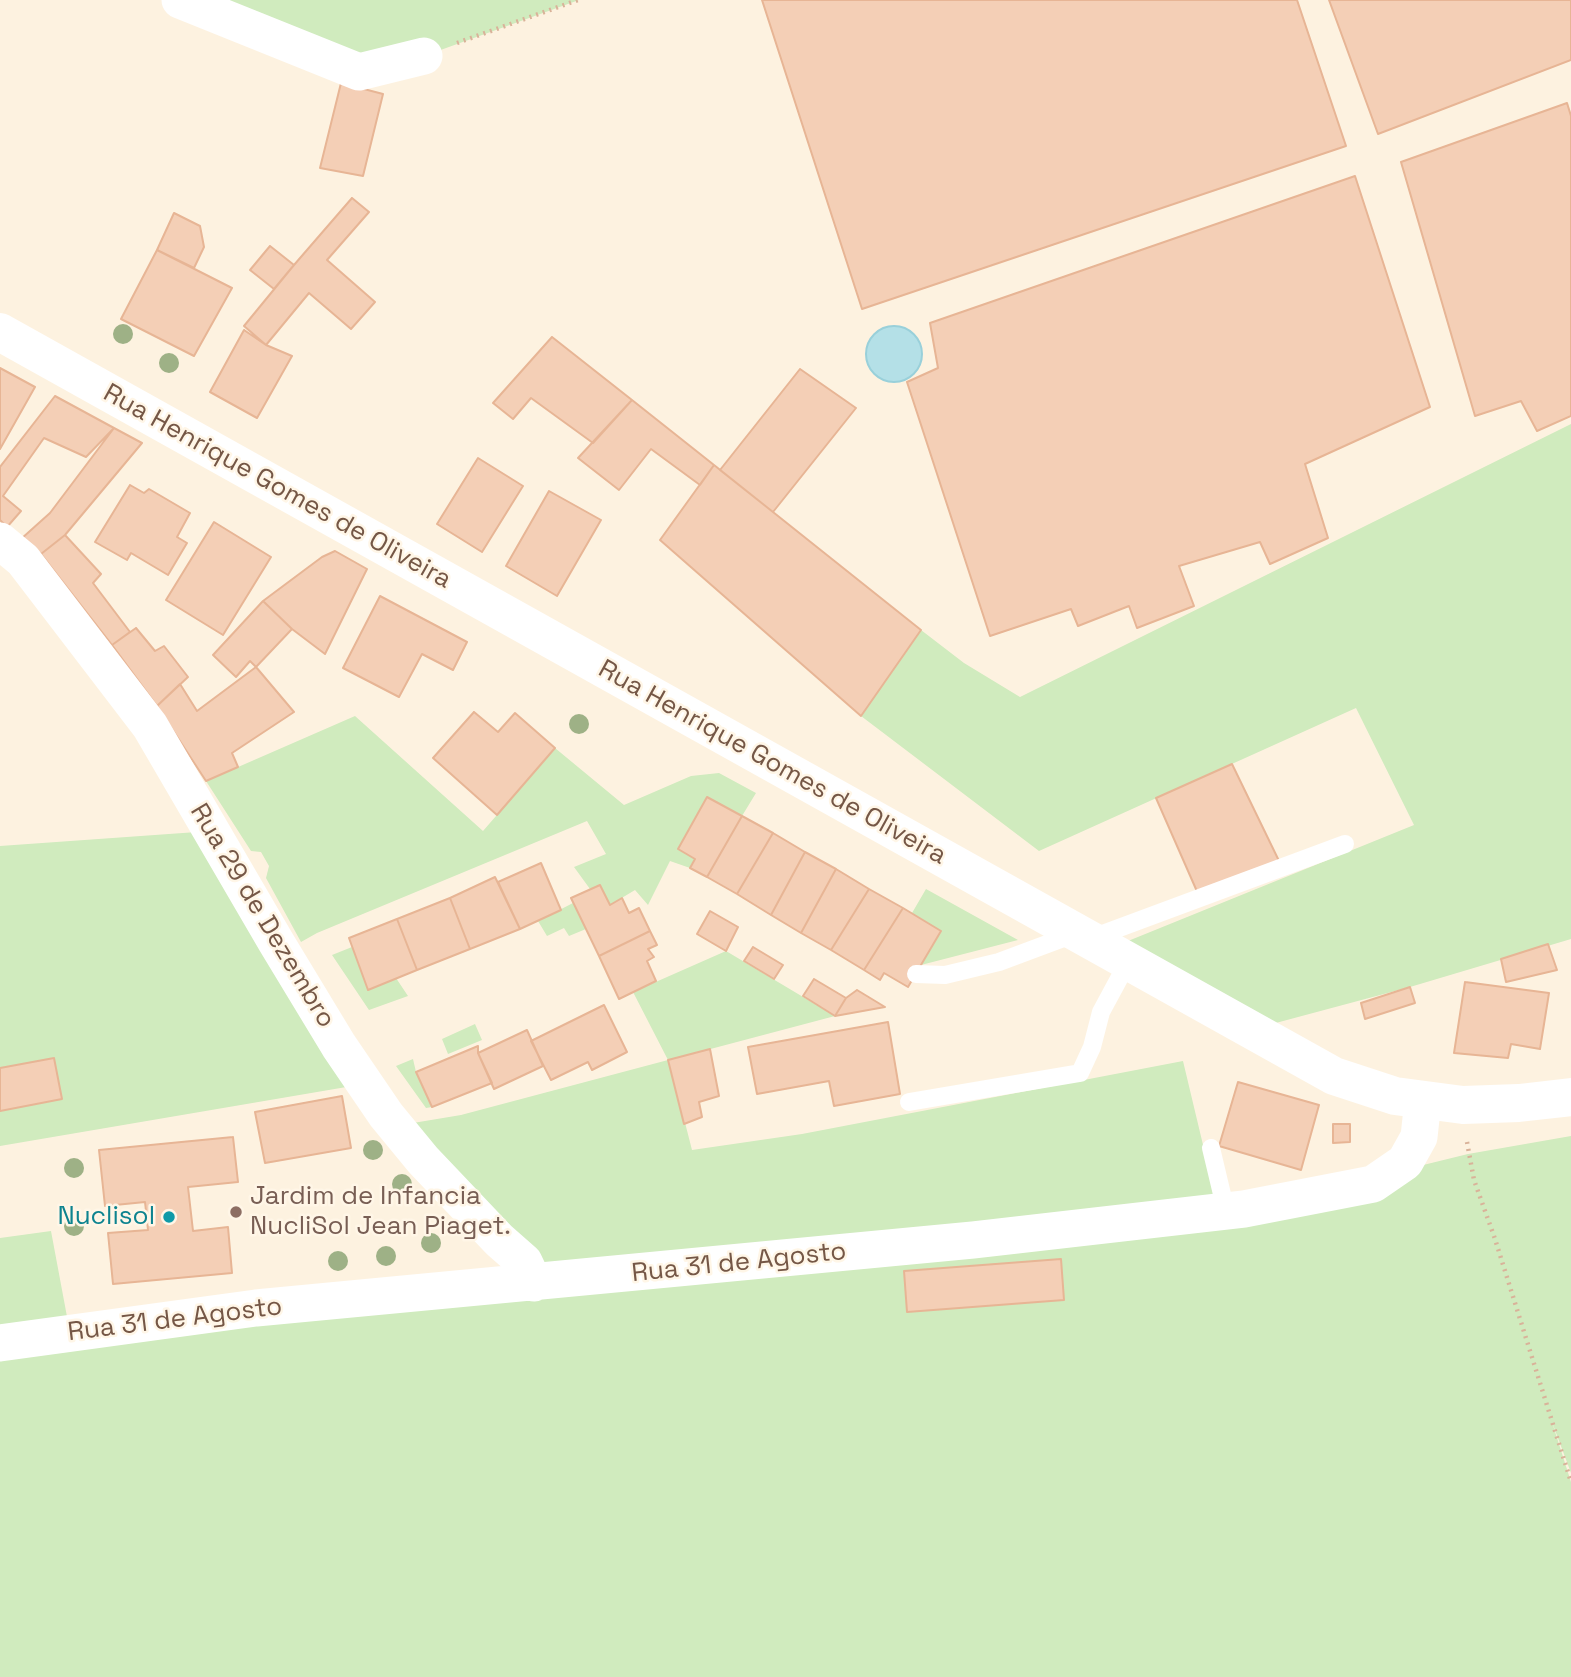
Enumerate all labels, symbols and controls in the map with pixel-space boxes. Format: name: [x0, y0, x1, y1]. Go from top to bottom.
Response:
street label: Rua Henrique Gomes de Oliveira: [98, 378, 456, 596]
street label: Rua Henrique Gomes de Oliveira: [593, 654, 951, 872]
street label: Rua 29 de Dezembro: [183, 798, 341, 1034]
place label: Jardim de Infancia NucliSol Jean Piaget.: [250, 1181, 511, 1242]
place label: Nuclisol: [57, 1201, 155, 1233]
marker: Jardim de Infancia NucliSol Jean Piaget.: [228, 1204, 244, 1220]
marker: Nuclisol: [161, 1209, 177, 1225]
street label: Rua 31 de Agosto: [630, 1236, 848, 1290]
street label: Rua 31 de Agosto: [66, 1291, 284, 1349]

